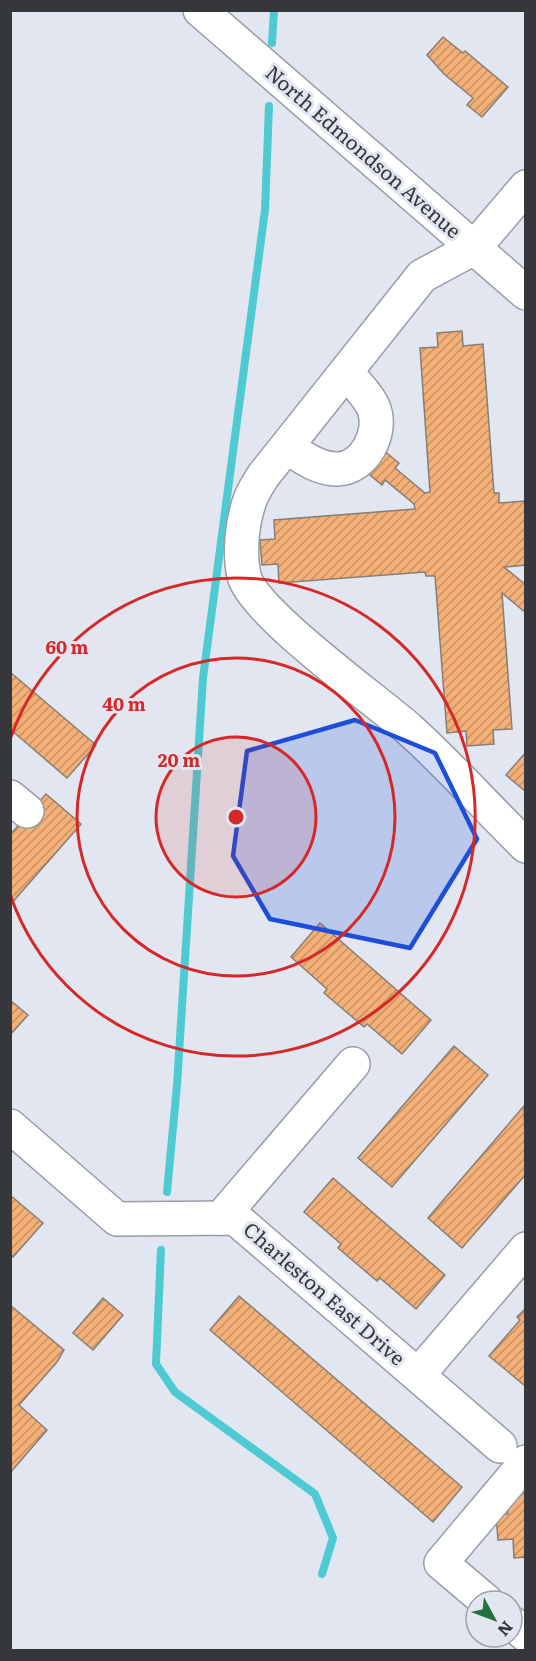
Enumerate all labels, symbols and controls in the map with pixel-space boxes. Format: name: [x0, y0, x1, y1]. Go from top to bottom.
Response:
street label: North Edmondson Avenue: [260, 57, 469, 244]
text: 60 m: [45, 633, 89, 660]
text: 40 m: [102, 690, 146, 717]
text: 20 m: [158, 746, 200, 773]
centre of rings: [226, 807, 246, 827]
street label: Charleston East Drive: [238, 1214, 413, 1371]
north arrow: [464, 1589, 524, 1649]
text: N: [493, 1617, 520, 1642]

